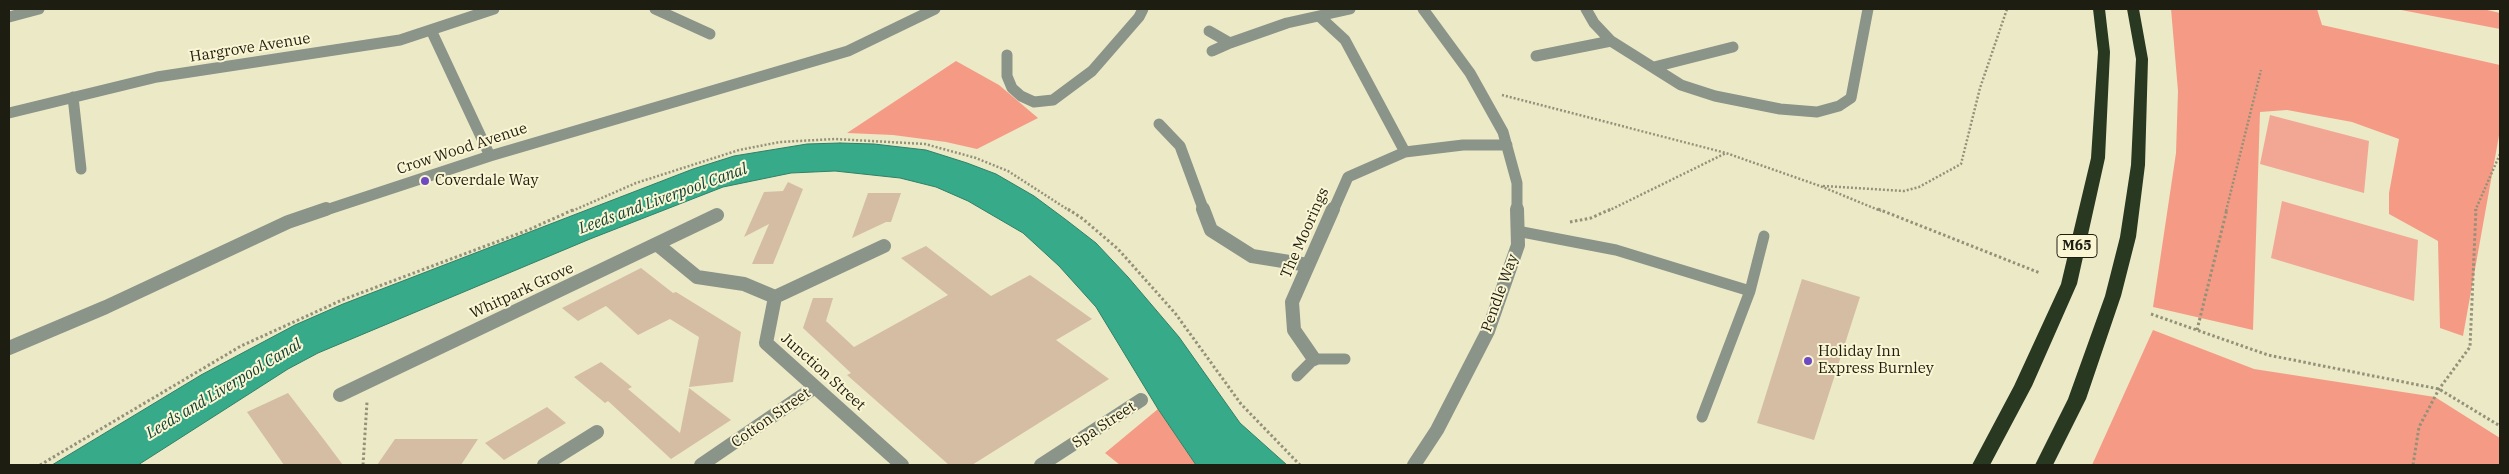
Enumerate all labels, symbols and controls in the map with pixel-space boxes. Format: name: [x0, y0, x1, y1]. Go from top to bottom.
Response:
street label: Hargrove Avenue: [188, 30, 312, 66]
street label: Crow Wood Avenue: [395, 119, 529, 179]
water label: Leeds and Liverpool Canal: [576, 160, 750, 238]
place label: Coverdale Way: [435, 172, 538, 190]
marker: Coverdale Way: [419, 175, 431, 187]
street label: The Moorings: [1277, 185, 1333, 281]
road number: M65: [2057, 235, 2097, 258]
street label: Pendle Way: [1478, 252, 1522, 334]
street label: Whitpark Grove: [467, 259, 577, 323]
street label: Junction Street: [777, 329, 869, 415]
water label: Leeds and Liverpool Canal: [143, 335, 305, 443]
place label: Holiday Inn Express Burnley: [1818, 343, 1934, 378]
marker: Holiday Inn Express Burnley: [1802, 355, 1814, 367]
street label: Cotton Street: [728, 384, 814, 452]
street label: Spa Street: [1069, 398, 1139, 452]

